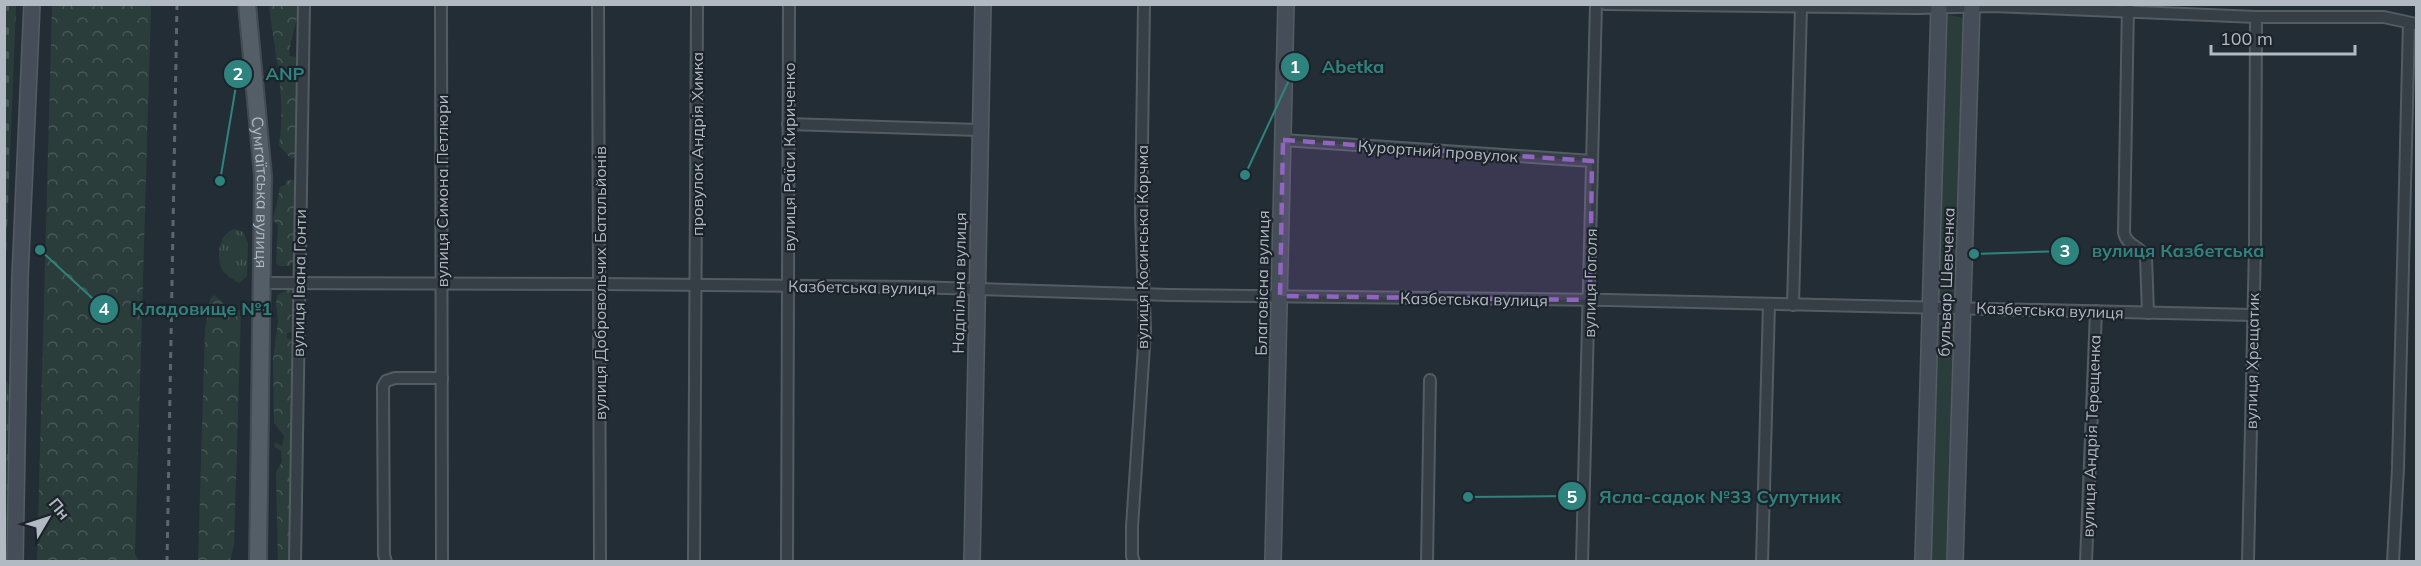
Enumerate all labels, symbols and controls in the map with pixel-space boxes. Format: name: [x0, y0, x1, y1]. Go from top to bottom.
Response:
scale bar: [2211, 18, 2355, 56]
text: 100 m: [2220, 27, 2273, 50]
callout: Abetka: [1280, 49, 1396, 85]
street label: провулок Андрія Химка: [687, 52, 707, 236]
text: 1: [1290, 55, 1300, 78]
text: Abetka: [1322, 55, 1384, 78]
callout: ANP: [223, 56, 316, 92]
text: 2: [233, 62, 243, 85]
text: ANP: [265, 62, 305, 85]
street label: вулиця Раїси Кириченко: [779, 62, 799, 252]
street label: вулиця Симона Петлюри: [432, 95, 452, 287]
street label: Сумгаїтська вулиця: [247, 115, 273, 269]
street label: Курортний провулок: [1357, 135, 1519, 167]
street label: вулиця Косинська Корчма: [1132, 145, 1152, 349]
street label: вулиця Добровольчих Батальйонів: [590, 146, 610, 420]
street label: бульвар Шевченка: [1933, 207, 1959, 357]
street label: вулиця Івана Гонти: [288, 209, 310, 357]
street label: Благовісна вулиця: [1251, 210, 1273, 356]
street label: Надпільна вулиця: [948, 212, 970, 354]
street label: вулиця Гоголя: [1579, 228, 1601, 338]
callout: вулиця Казбетська: [2050, 233, 2276, 269]
text: 3: [2060, 239, 2070, 262]
text: вулиця Казбетська: [2092, 239, 2264, 262]
street label: Казбетська вулиця: [788, 276, 936, 298]
street label: Казбетська вулиця: [1400, 288, 1548, 310]
callout: Кладовище №1: [89, 291, 284, 327]
street label: вулиця Хрещатик: [2241, 292, 2263, 429]
text: 4: [99, 297, 110, 320]
text: Кладовище №1: [132, 297, 272, 320]
street label: Казбетська вулиця: [1976, 297, 2124, 323]
street label: вулиця Андрія Терещенка: [2077, 334, 2105, 538]
callout: Ясла-садок №33 Супутник: [1557, 478, 1853, 514]
text: 5: [1567, 485, 1578, 508]
text: Ясла-садок №33 Супутник: [1599, 485, 1842, 508]
north arrow: [18, 488, 78, 548]
text: Пн: [45, 494, 74, 523]

